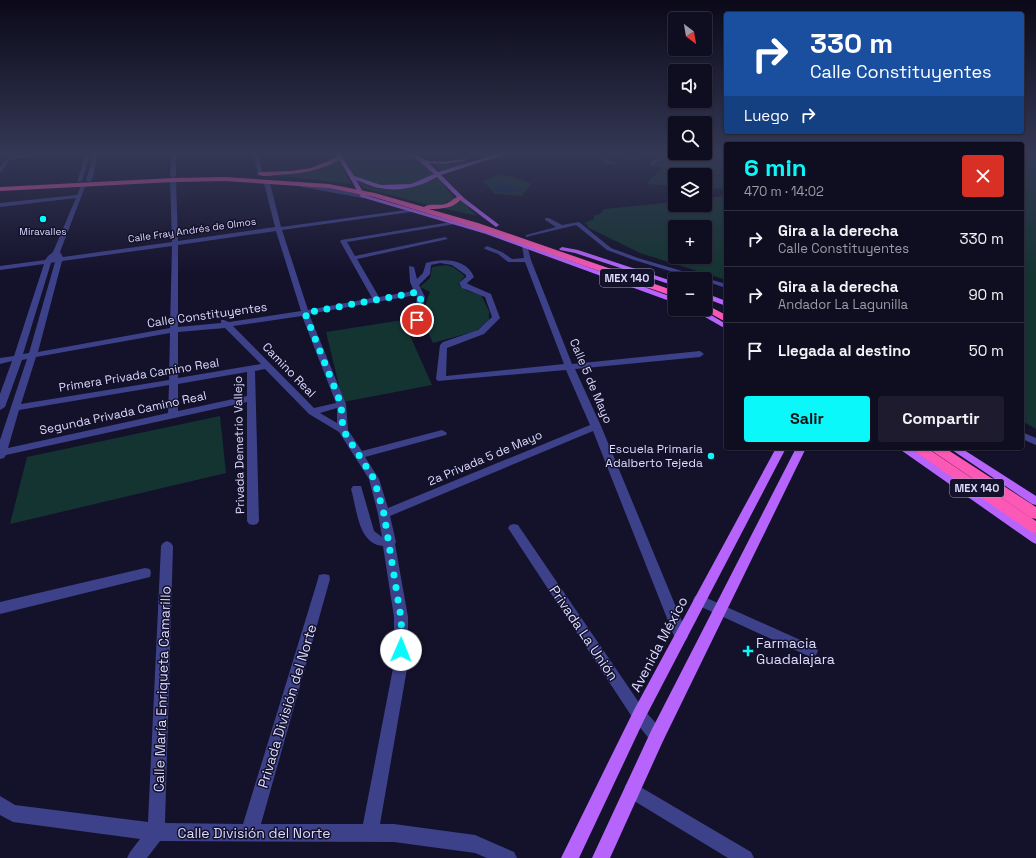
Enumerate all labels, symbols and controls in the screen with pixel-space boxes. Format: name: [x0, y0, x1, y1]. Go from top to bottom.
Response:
north arrow: [668, 12, 712, 56]
map controls: [668, 12, 712, 316]
text: 330 m: [810, 25, 893, 61]
icon: right: [744, 28, 796, 80]
text: Calle Constituyentes: [810, 60, 992, 83]
button: sound: [668, 64, 712, 108]
icon: right: [797, 104, 819, 126]
text: Luego: [744, 106, 789, 125]
button: search: [668, 116, 712, 160]
text: 6 min: [744, 152, 807, 183]
button: close: [962, 155, 1004, 197]
button: layers: [668, 168, 712, 212]
text: 470 m · 14:02: [744, 183, 824, 200]
marker: Miravalles: [38, 214, 48, 224]
street label: Calle Fray Andrés de Olmos: [127, 215, 257, 245]
button: +: [668, 220, 712, 264]
text: Gira a la derecha: [778, 221, 898, 240]
place label: Miravalles: [19, 225, 67, 238]
icon: right: [744, 228, 766, 250]
text: 330 m: [960, 229, 1004, 248]
text: Calle Constituyentes: [778, 240, 909, 257]
road number: MEX 140: [600, 269, 654, 287]
button: −: [668, 272, 712, 316]
text: Gira a la derecha: [778, 277, 898, 296]
icon: right: [744, 284, 766, 306]
text: 90 m: [968, 285, 1004, 304]
text: Andador La Lagunilla: [778, 296, 908, 313]
street label: Calle Constituyentes: [146, 299, 268, 331]
pin: [400, 303, 434, 337]
icon: arrive: [406, 309, 428, 331]
street label: Calle 5 de Mayo: [566, 336, 616, 426]
street label: Camino Real: [259, 339, 319, 401]
icon: arrive: [744, 340, 766, 362]
text: Llegada al destino: [778, 341, 911, 360]
text: 50 m: [969, 341, 1004, 360]
street label: Primera Privada Camino Real: [58, 354, 220, 396]
street label: Privada Demetrio Vallejo: [230, 376, 248, 514]
street label: Segunda Privada Camino Real: [38, 387, 208, 439]
button: Salir: [744, 396, 870, 442]
button: Compartir: [878, 396, 1004, 442]
street label: 2a Privada 5 de Mayo: [425, 427, 545, 489]
place label: Escuela Primaria Adalberto Tejeda: [605, 441, 703, 471]
marker: Escuela Primaria Adalberto Tejeda: [706, 451, 716, 461]
road number: MEX 140: [950, 479, 1004, 497]
street label: Privada La Unión: [546, 582, 622, 684]
street label: Calle María Enriqueta Camarillo: [149, 586, 175, 792]
street label: Avenida México: [626, 593, 692, 695]
street label: Privada División del Norte: [253, 622, 321, 790]
position arrow: [380, 629, 422, 671]
place label: Farmacia Guadalajara: [756, 634, 835, 668]
marker: Farmacia Guadalajara: [743, 646, 753, 656]
street label: Calle División del Norte: [177, 824, 331, 842]

